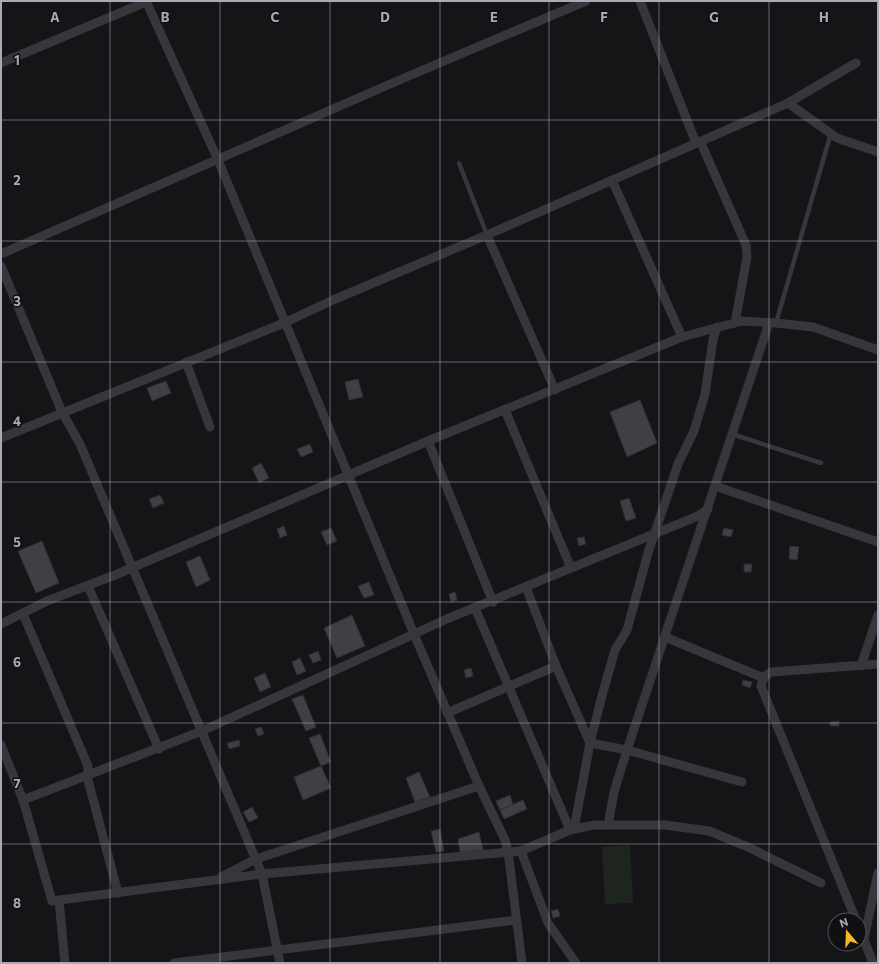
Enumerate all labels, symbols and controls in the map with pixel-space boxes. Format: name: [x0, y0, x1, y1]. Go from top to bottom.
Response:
text: A: [50, 9, 60, 25]
text: B: [161, 9, 170, 25]
text: C: [271, 9, 280, 25]
text: D: [380, 9, 390, 25]
text: E: [490, 9, 498, 25]
text: F: [600, 9, 608, 25]
text: G: [709, 9, 719, 25]
text: H: [819, 9, 829, 25]
text: 1: [14, 52, 20, 68]
text: 2: [13, 172, 21, 188]
text: 3: [13, 293, 21, 309]
text: 4: [13, 413, 21, 429]
text: 5: [13, 534, 21, 550]
text: 6: [13, 654, 21, 670]
text: 7: [13, 775, 21, 791]
text: 8: [13, 895, 21, 911]
north arrow: [827, 912, 867, 952]
text: N: [838, 915, 850, 930]

